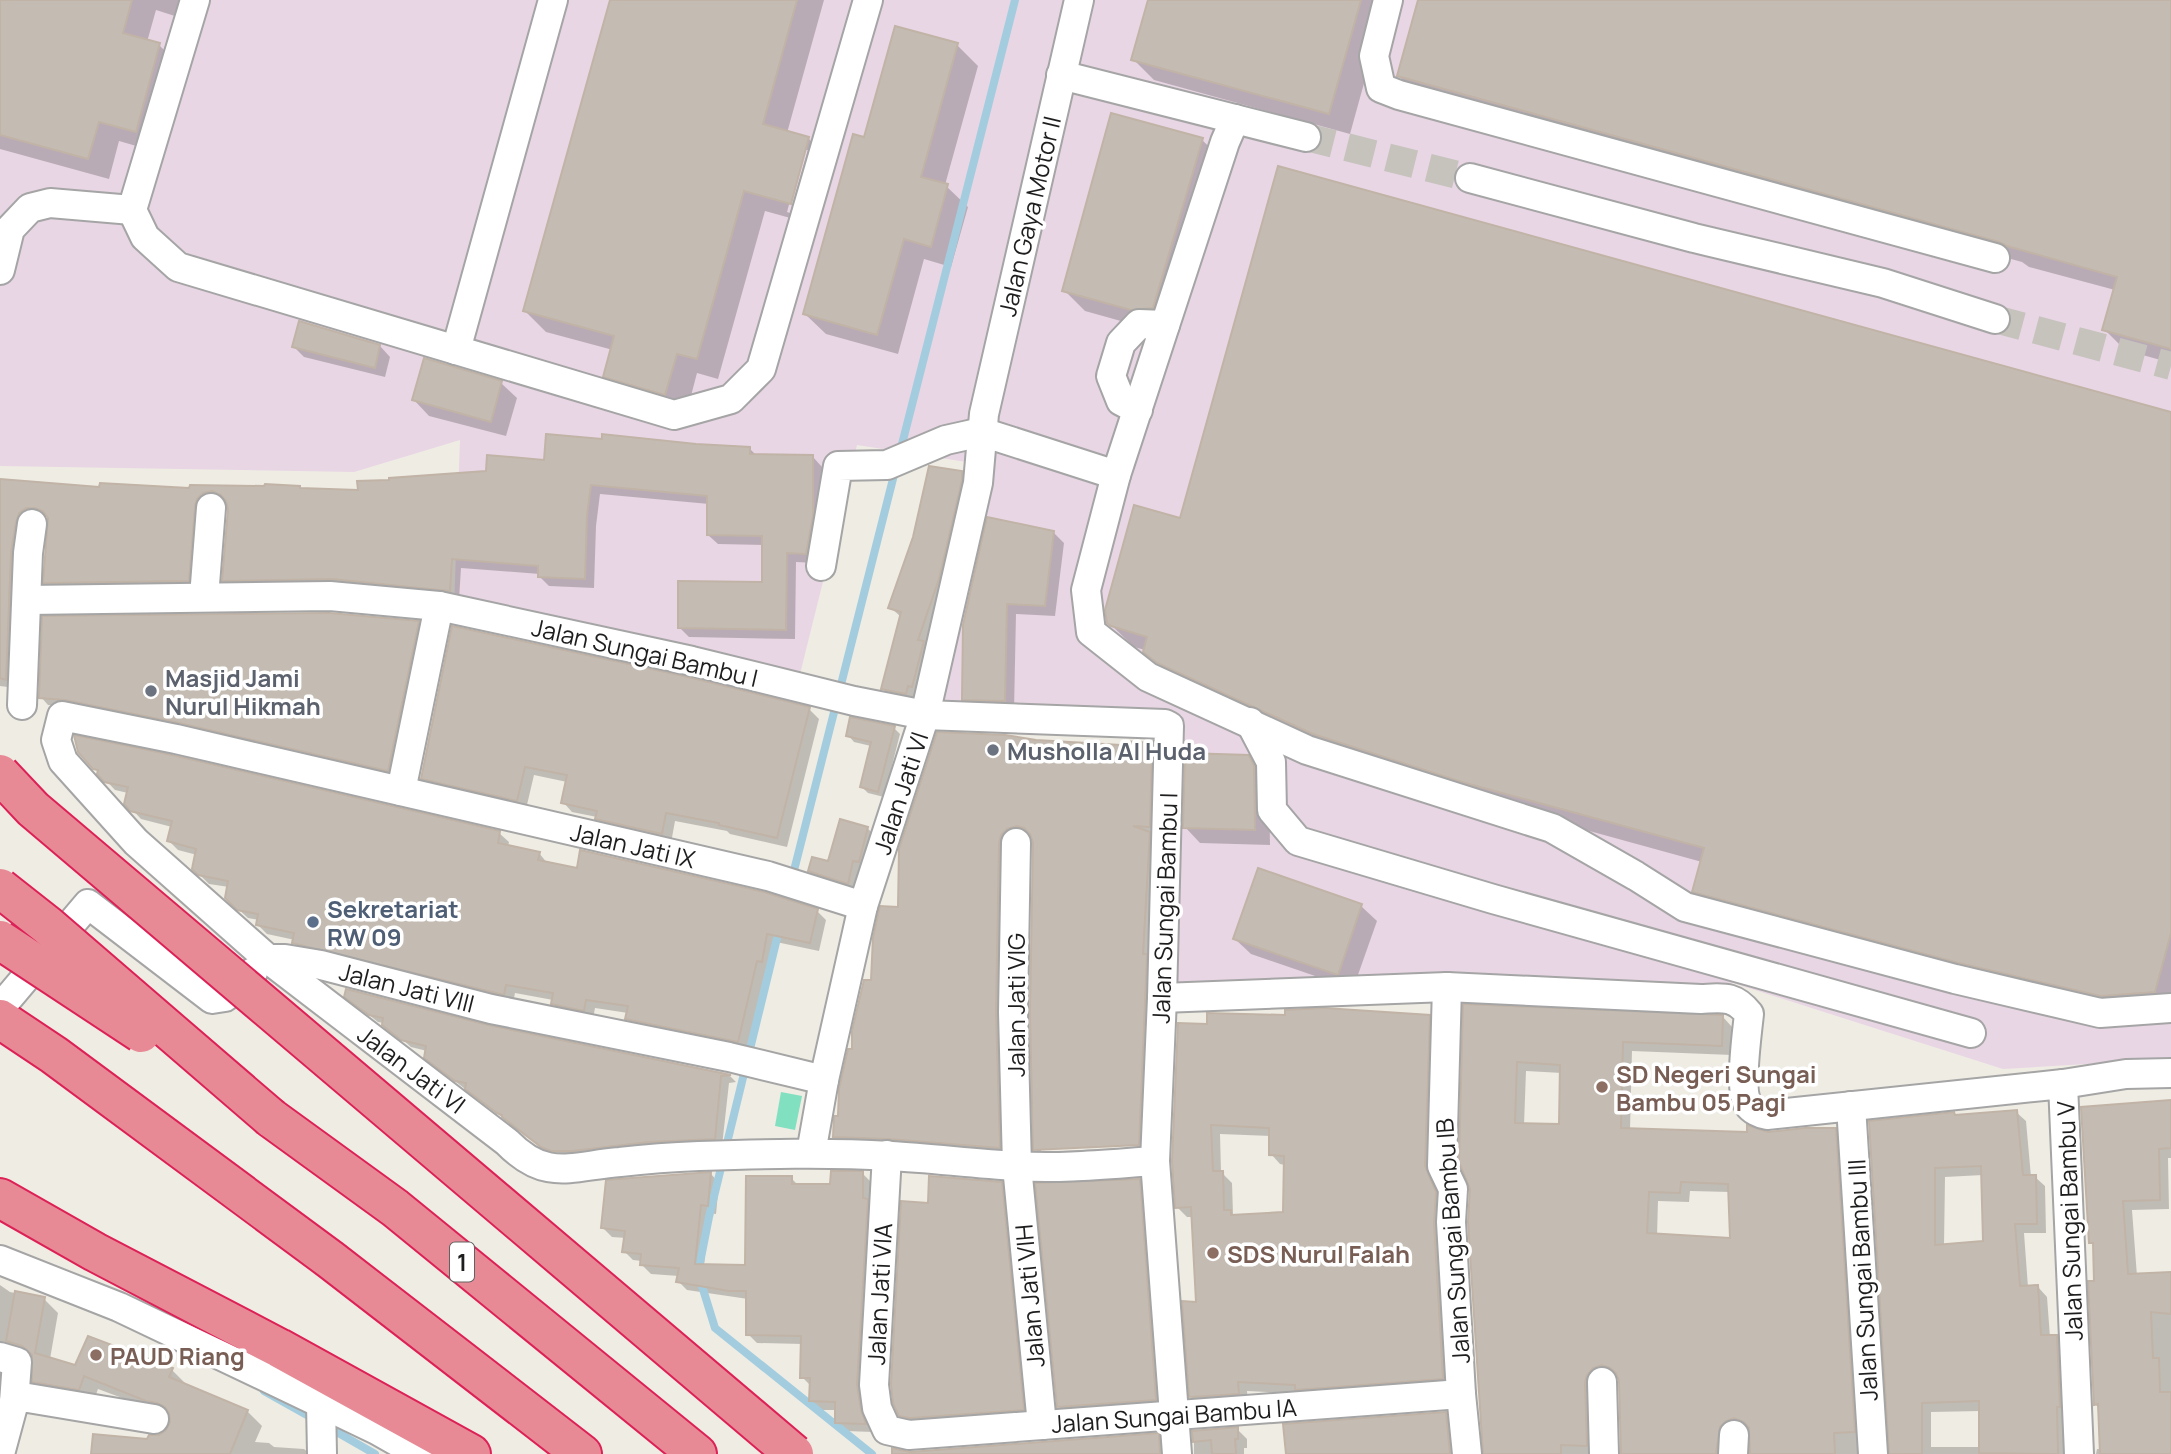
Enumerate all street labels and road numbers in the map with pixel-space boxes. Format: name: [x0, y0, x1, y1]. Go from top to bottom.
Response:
street label: Jalan Gaya Motor II: [990, 113, 1068, 319]
street label: Jalan Sungai Bambu I: [529, 610, 761, 694]
street label: Jalan Jati VI: [865, 728, 935, 858]
street label: Jalan Sungai Bambu I: [1143, 792, 1185, 1024]
street label: Jalan Jati IX: [567, 815, 699, 875]
street label: Jalan Jati VIG: [999, 933, 1032, 1077]
street label: Jalan Jati VIII: [336, 954, 478, 1020]
street label: Jalan Jati VI: [351, 1018, 473, 1120]
street label: Jalan Sungai Bambu V: [2048, 1100, 2090, 1341]
street label: Jalan Sungai Bambu IB: [1427, 1117, 1477, 1365]
street label: Jalan Sungai Bambu III: [1839, 1158, 1885, 1402]
street label: Jalan Jati VIA: [859, 1222, 899, 1366]
street label: Jalan Jati VIH: [1006, 1223, 1052, 1369]
road number: 1: [450, 1242, 474, 1282]
street label: Jalan Sungai Bambu IA: [1050, 1390, 1298, 1440]

